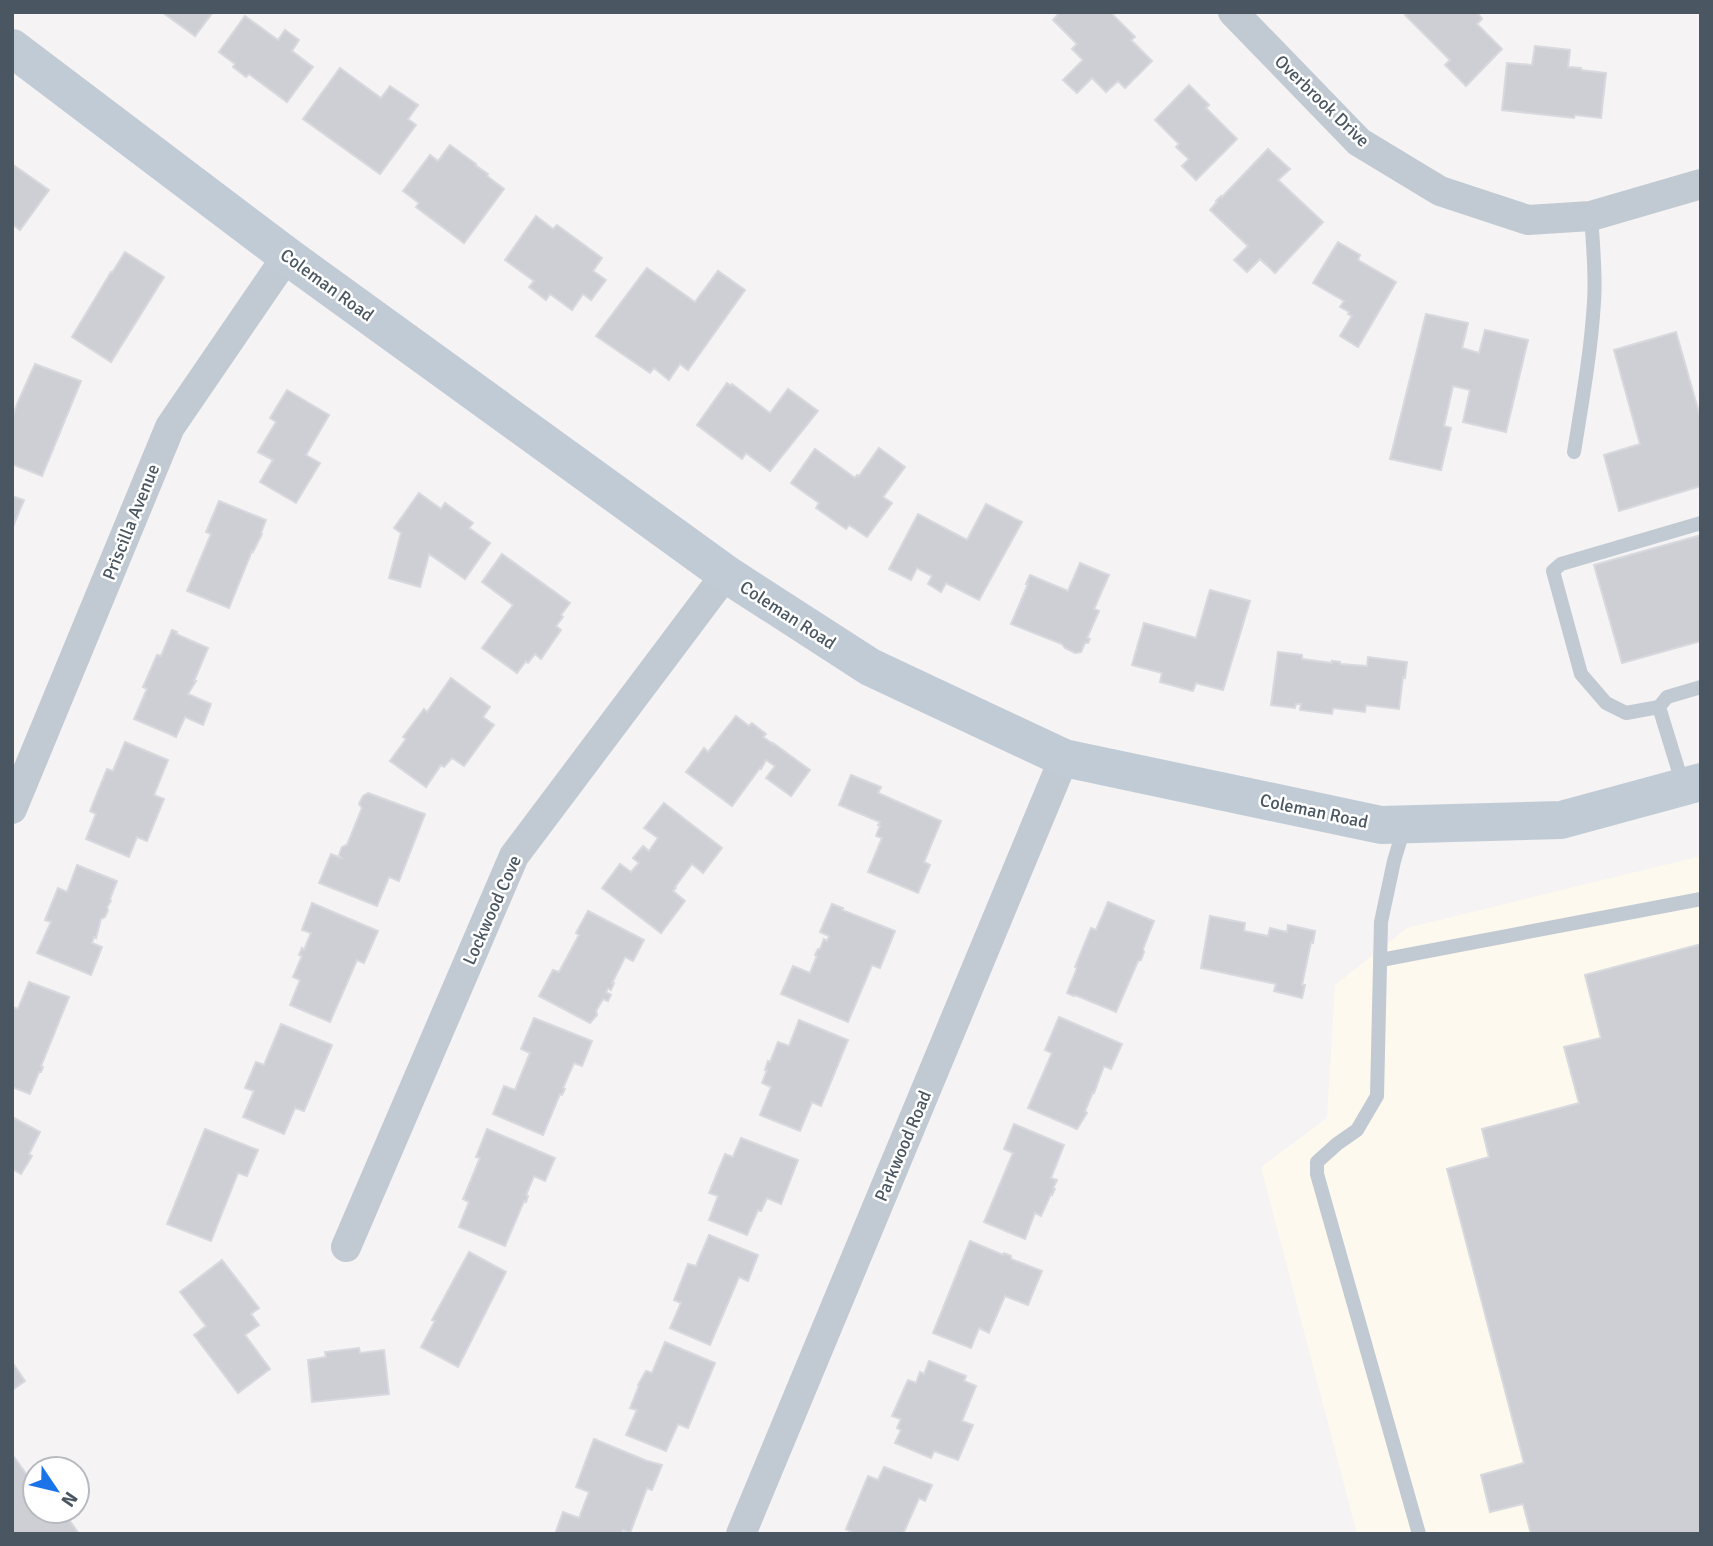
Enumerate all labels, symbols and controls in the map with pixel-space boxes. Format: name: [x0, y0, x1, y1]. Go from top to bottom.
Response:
street label: Overbrook Drive: [1270, 50, 1374, 152]
street label: Coleman Road: [276, 244, 378, 326]
street label: Priscilla Avenue: [98, 461, 164, 583]
street label: Coleman Road: [736, 576, 840, 654]
street label: Coleman Road: [1258, 789, 1370, 833]
street label: Lockwood Cove: [458, 852, 526, 968]
street label: Parkwood Road: [870, 1087, 936, 1205]
north arrow: [21, 1455, 91, 1525]
text: N: [55, 1487, 83, 1511]

